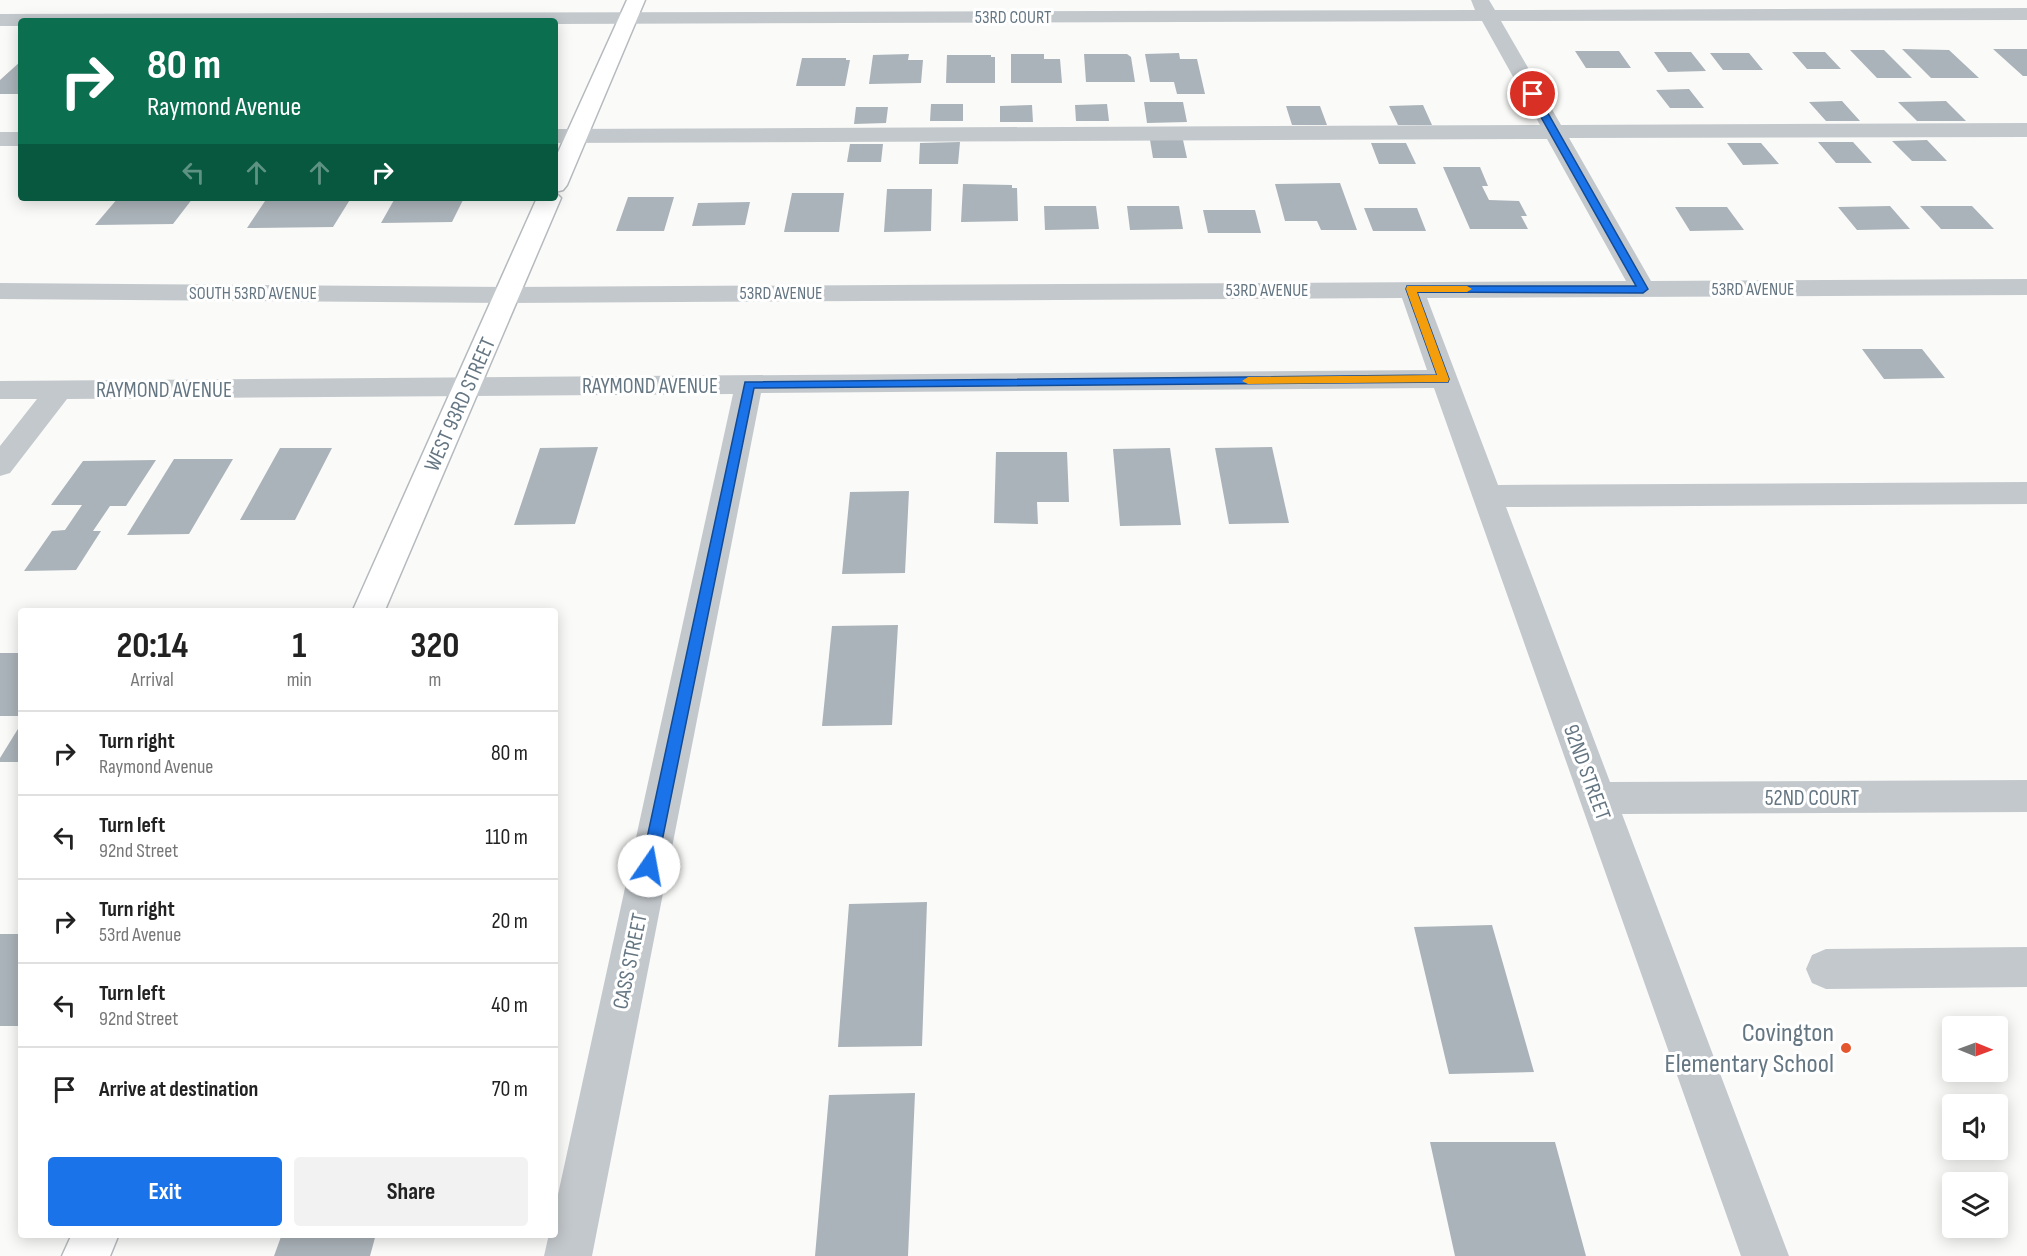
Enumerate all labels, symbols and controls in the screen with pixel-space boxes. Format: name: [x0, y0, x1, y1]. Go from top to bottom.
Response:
street label: 53RD COURT: [975, 7, 1051, 28]
text: 80 m: [147, 40, 221, 91]
icon: right: [48, 42, 126, 120]
pin: [1507, 68, 1558, 119]
icon: arrive: [1516, 77, 1549, 110]
text: Raymond Avenue: [147, 91, 301, 123]
icon: left: [177, 156, 210, 189]
icon: ahead: [240, 156, 273, 189]
icon: ahead: [303, 156, 336, 189]
icon: right: [366, 156, 399, 189]
street label: 53RD AVENUE: [1712, 279, 1795, 300]
street label: 53RD AVENUE: [1226, 280, 1309, 301]
street label: SOUTH 53RD AVENUE: [189, 283, 317, 304]
street label: 53RD AVENUE: [740, 283, 823, 304]
street label: WEST 93RD STREET: [419, 333, 502, 476]
street label: RAYMOND AVENUE: [582, 373, 718, 400]
street label: RAYMOND AVENUE: [96, 377, 232, 404]
text: 20:14: [117, 625, 188, 668]
text: 1: [292, 625, 306, 668]
text: 320: [410, 625, 459, 668]
text: Arrival: [131, 668, 174, 692]
text: min: [287, 668, 312, 692]
text: m: [428, 668, 441, 692]
street label: 92ND STREET: [1557, 721, 1616, 824]
text: Turn right: [99, 728, 175, 755]
icon: right: [48, 737, 81, 770]
text: 80 m: [491, 740, 528, 767]
text: Raymond Avenue: [99, 755, 213, 779]
street label: 52ND COURT: [1765, 785, 1859, 812]
text: Turn left: [99, 812, 165, 839]
icon: left: [48, 821, 81, 854]
text: 110 m: [485, 824, 528, 851]
position arrow: [617, 834, 681, 898]
text: 92nd Street: [99, 839, 178, 863]
text: Turn right: [99, 896, 175, 923]
icon: right: [48, 905, 81, 938]
text: 20 m: [492, 908, 528, 935]
street label: CASS STREET: [607, 911, 654, 1012]
text: 53rd Avenue: [99, 923, 181, 947]
text: Turn left: [99, 980, 165, 1007]
icon: left: [48, 989, 81, 1022]
text: 40 m: [491, 992, 528, 1019]
text: 92nd Street: [99, 1007, 178, 1031]
north arrow: [1942, 1016, 2008, 1082]
map controls: [1942, 1016, 2008, 1238]
place label: Covington Elementary School: [1665, 1017, 1834, 1080]
marker: Covington Elementary School: [1839, 1041, 1853, 1055]
icon: arrive: [48, 1073, 81, 1106]
text: Arrive at destination: [99, 1076, 258, 1103]
text: 70 m: [492, 1076, 528, 1103]
button: sound: [1942, 1094, 2008, 1160]
button: Exit: [48, 1157, 282, 1226]
button: Share: [294, 1157, 528, 1226]
button: layers: [1942, 1172, 2008, 1238]

